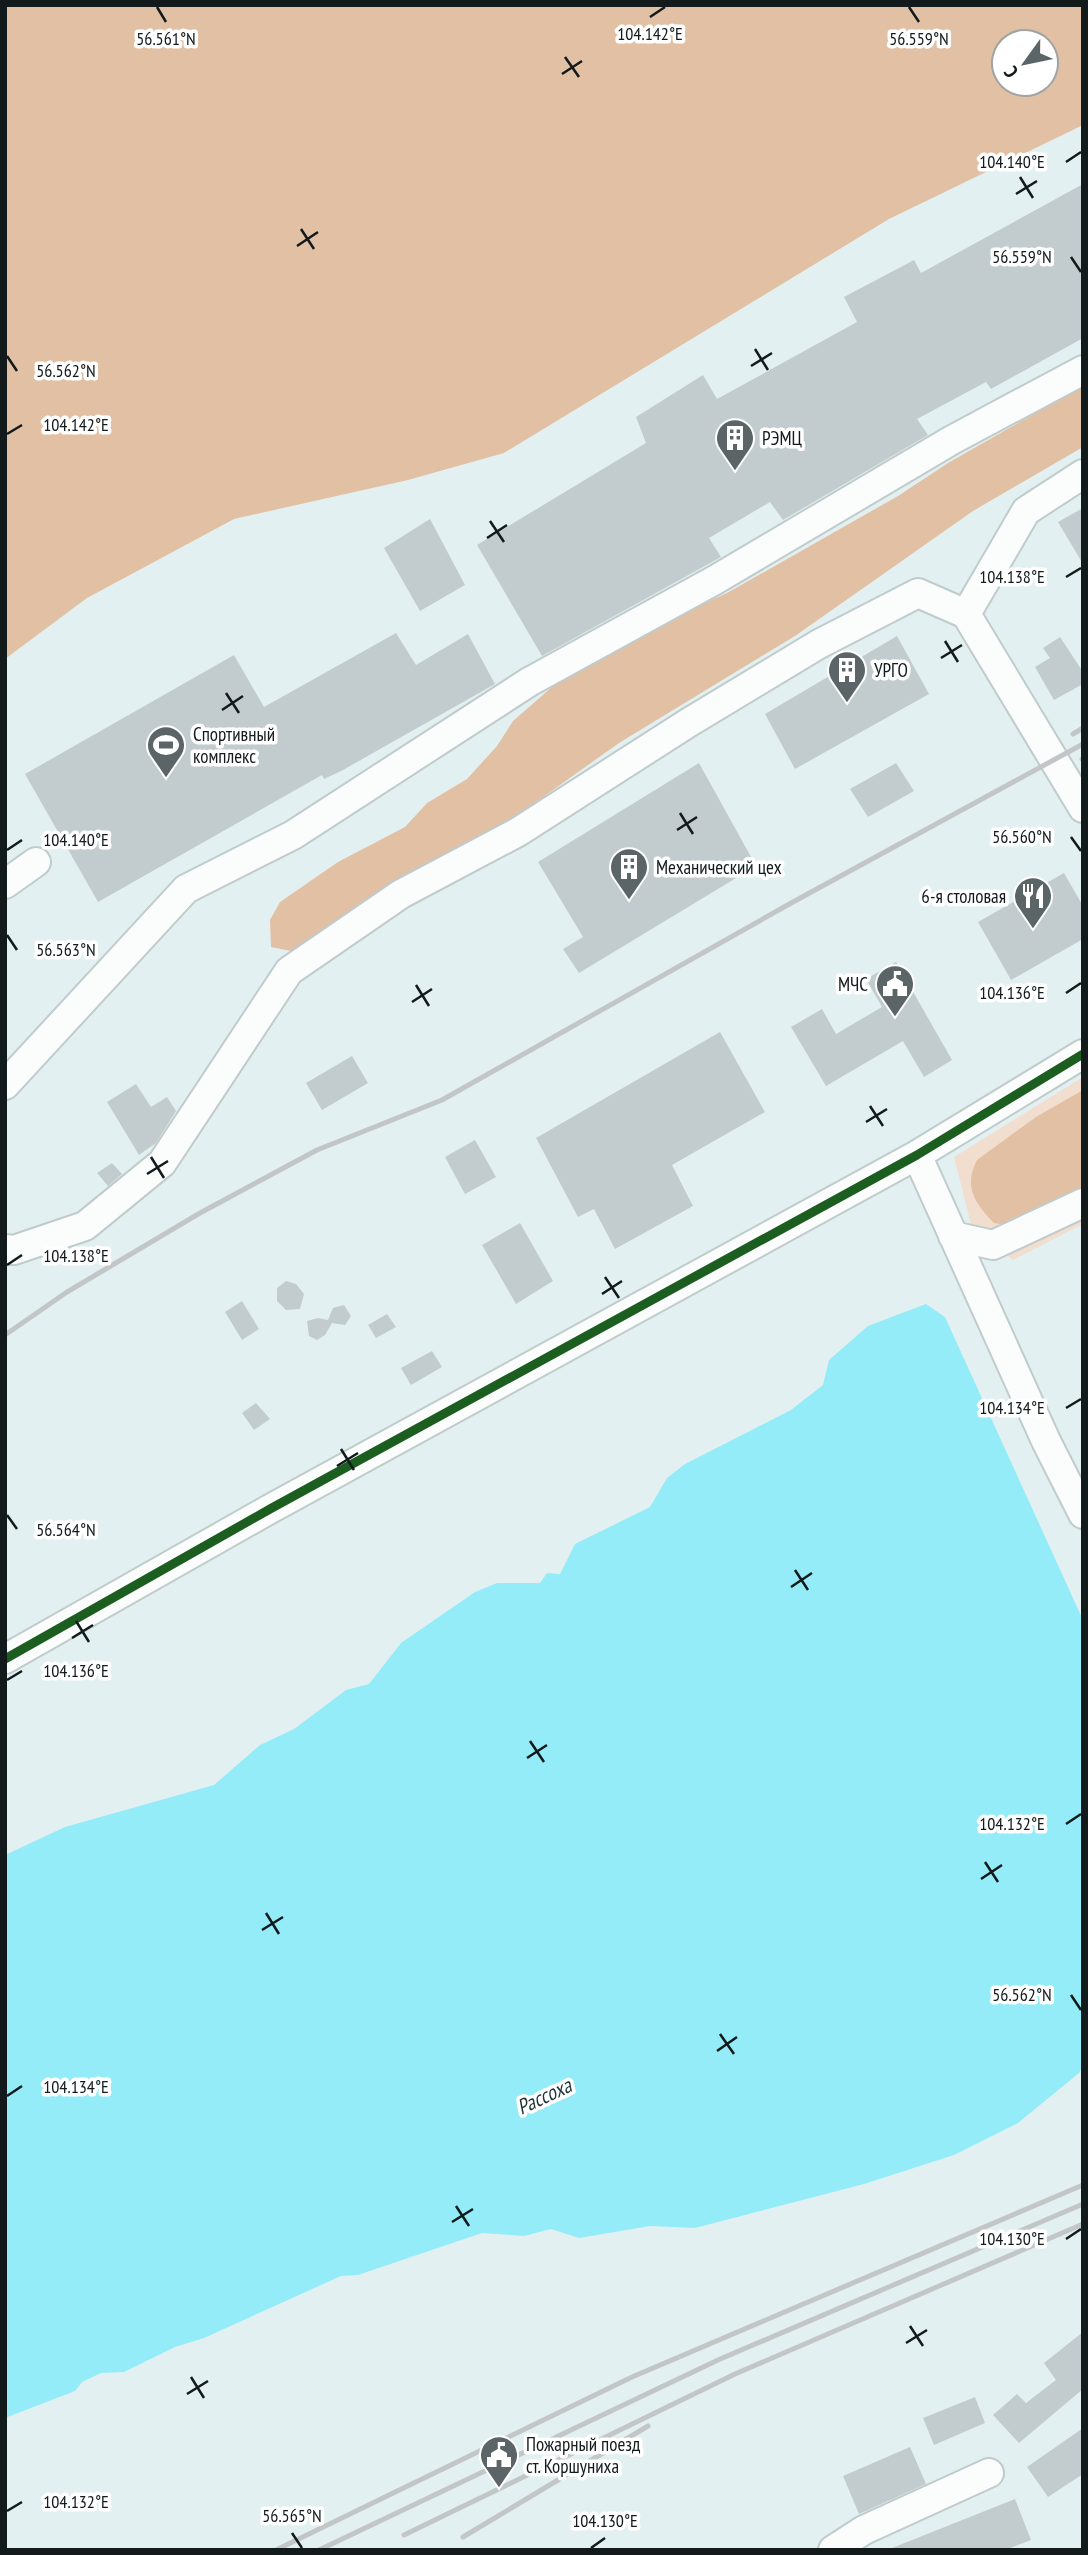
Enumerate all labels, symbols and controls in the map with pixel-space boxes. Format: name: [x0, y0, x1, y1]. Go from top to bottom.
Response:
text: 104.142°E: [617, 22, 683, 45]
text: 56.561°N: [136, 27, 196, 50]
text: 56.559°N: [889, 27, 949, 50]
north arrow: [990, 28, 1060, 98]
text: С: [998, 62, 1023, 82]
text: 104.140°E: [979, 150, 1045, 173]
text: 56.559°N: [992, 245, 1052, 268]
text: 56.562°N: [36, 359, 96, 382]
text: 104.142°E: [43, 413, 109, 436]
building icon: РЭМЦ: [714, 417, 756, 472]
place label: РЭМЦ: [762, 426, 803, 450]
text: 104.138°E: [979, 565, 1045, 588]
building icon: УРГО: [826, 649, 868, 704]
place label: УРГО: [874, 658, 908, 682]
place label: Спортивный комплекс: [193, 722, 275, 768]
sports icon: Спортивный комплекс: [145, 724, 187, 779]
text: 56.560°N: [992, 825, 1052, 848]
text: 104.140°E: [43, 828, 109, 851]
building icon: Механический цех: [608, 846, 650, 901]
place label: Механический цех: [656, 855, 782, 879]
restaurant icon: 6-я столовая: [1012, 875, 1054, 930]
place label: 6-я столовая: [921, 884, 1006, 908]
text: 56.563°N: [36, 938, 96, 961]
public building icon: МЧС: [874, 963, 916, 1018]
place label: МЧС: [838, 972, 868, 996]
text: 104.136°E: [979, 981, 1045, 1004]
text: 104.138°E: [43, 1244, 109, 1267]
text: 104.134°E: [979, 1396, 1045, 1419]
text: 56.564°N: [36, 1518, 96, 1541]
text: 104.136°E: [43, 1659, 109, 1682]
text: 104.132°E: [979, 1812, 1045, 1835]
text: 56.562°N: [992, 1983, 1052, 2006]
water label: Рассоха: [512, 2071, 577, 2120]
text: 104.134°E: [43, 2075, 109, 2098]
text: 104.130°E: [979, 2227, 1045, 2250]
place label: Пожарный поезд ст. Коршуниха: [526, 2432, 641, 2478]
public building icon: Пожарный поезд ст. Коршуниха: [478, 2434, 520, 2489]
text: 104.132°E: [43, 2490, 109, 2513]
text: 56.565°N: [262, 2504, 322, 2527]
text: 104.130°E: [572, 2509, 638, 2532]

